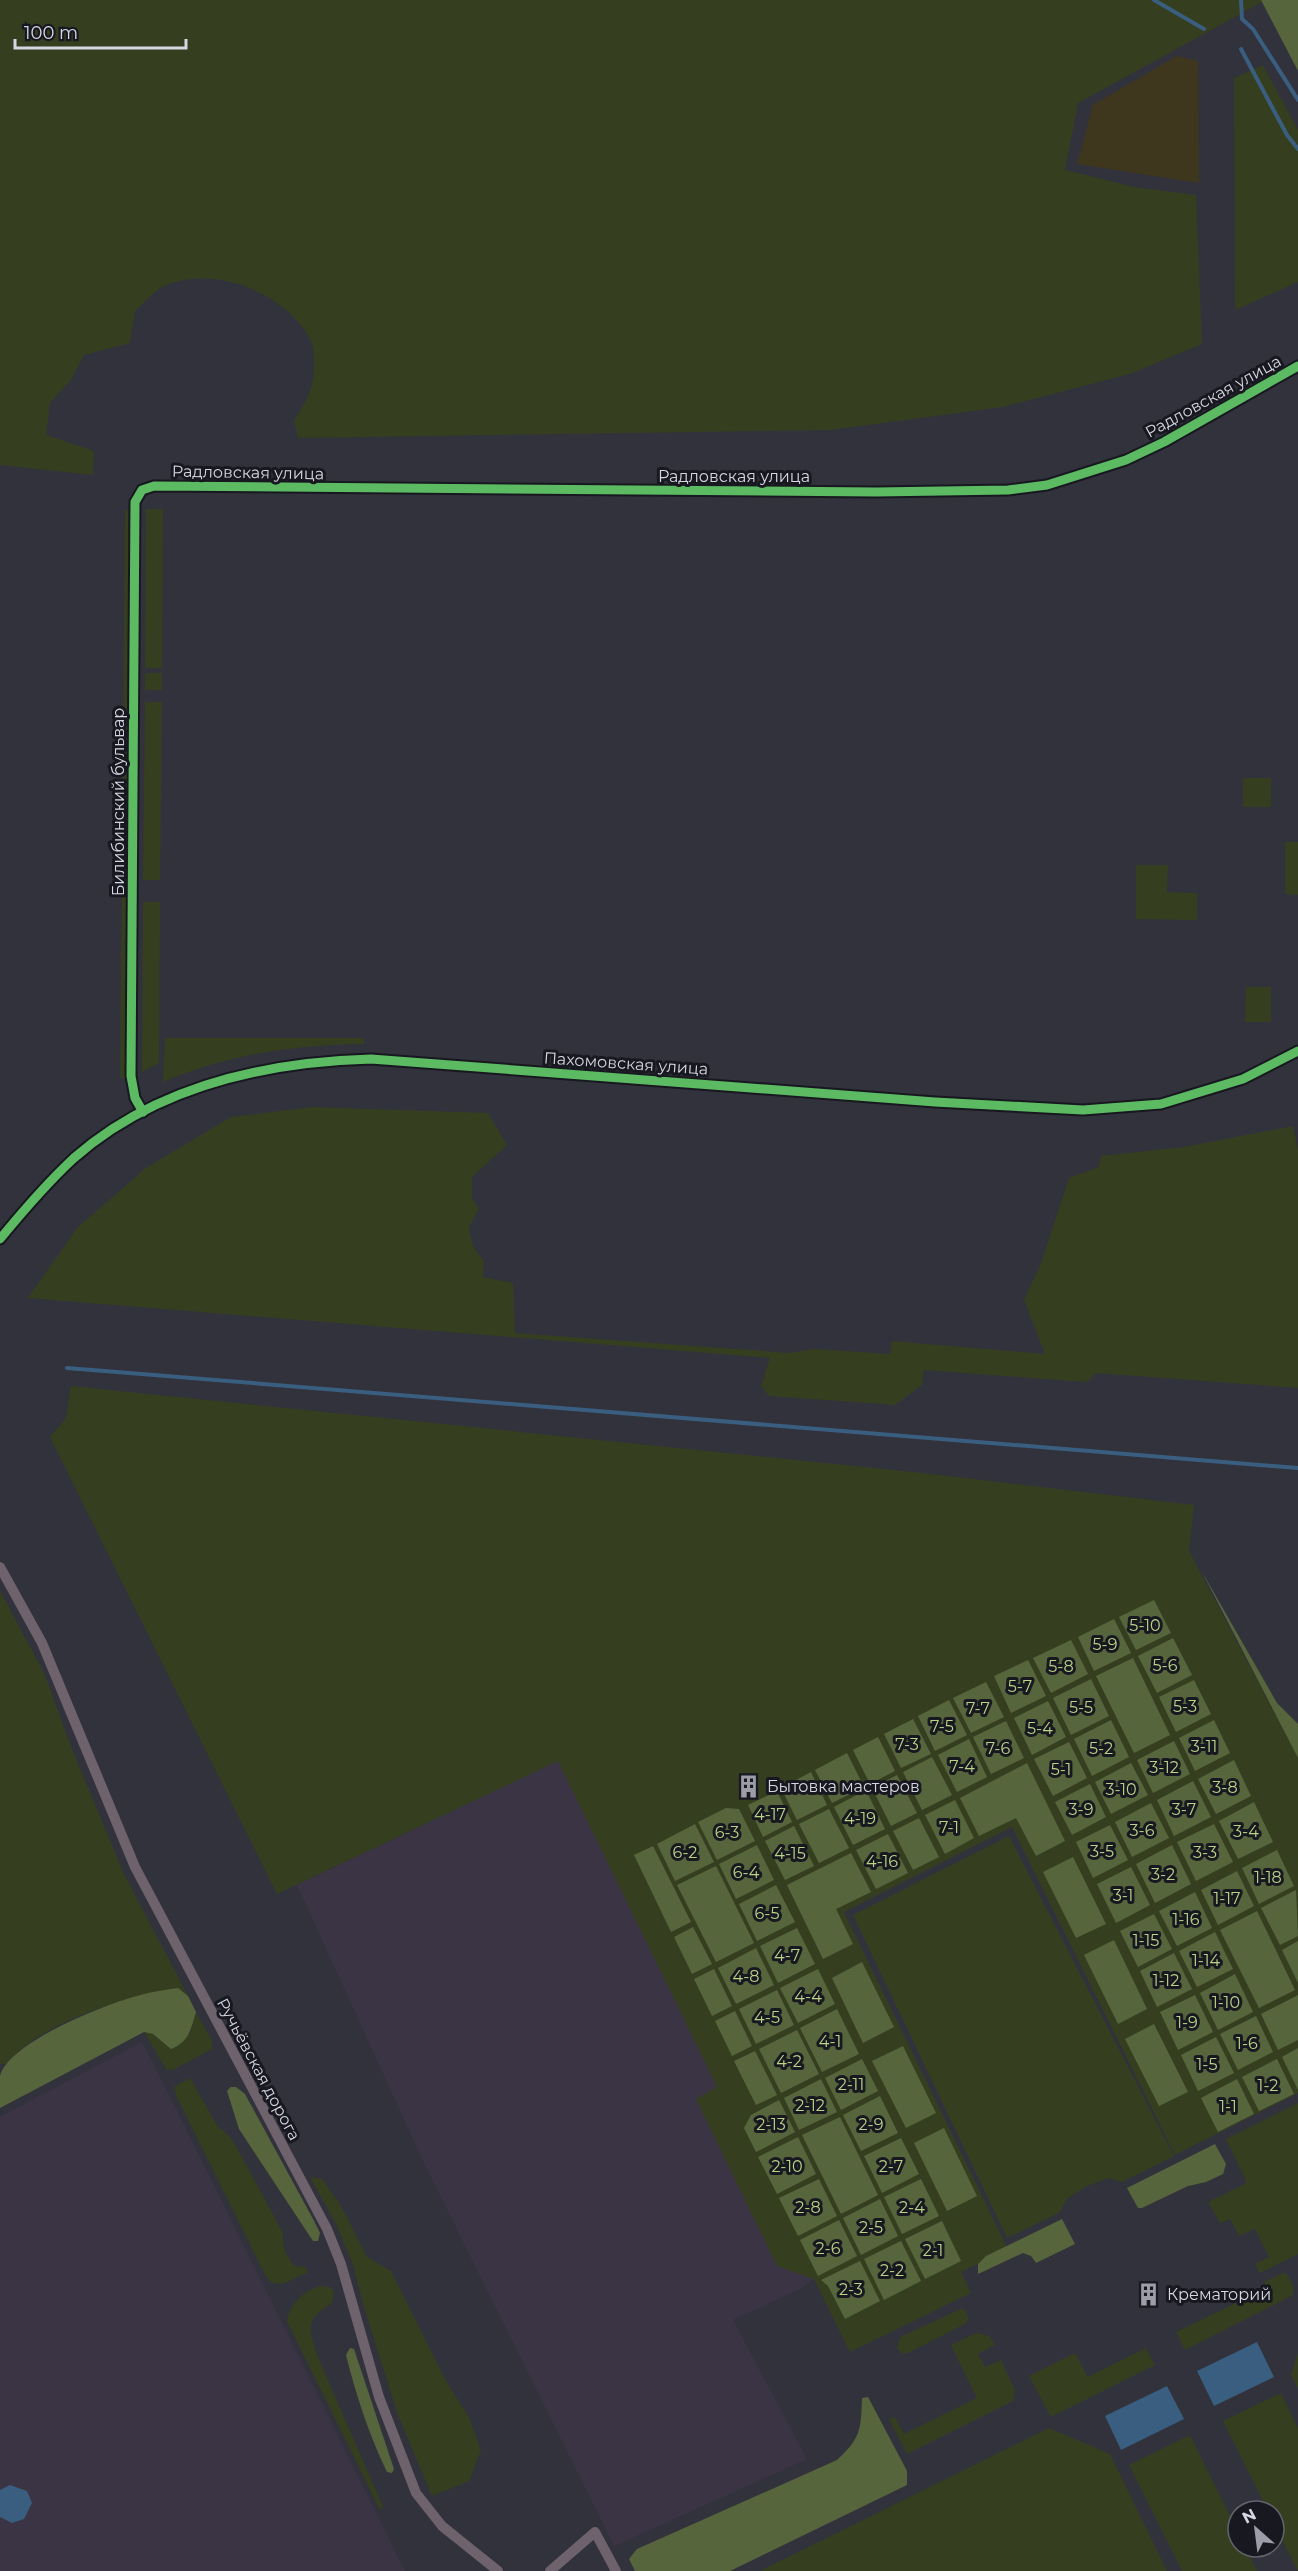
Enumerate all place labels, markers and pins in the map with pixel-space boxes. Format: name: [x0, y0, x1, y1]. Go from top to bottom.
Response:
building icon: Бытовка мастеров: [736, 1773, 762, 1799]
place label: Бытовка мастеров: [767, 1777, 920, 1796]
building icon: Крематорий: [1136, 2281, 1162, 2307]
place label: Крематорий: [1167, 2285, 1271, 2304]

